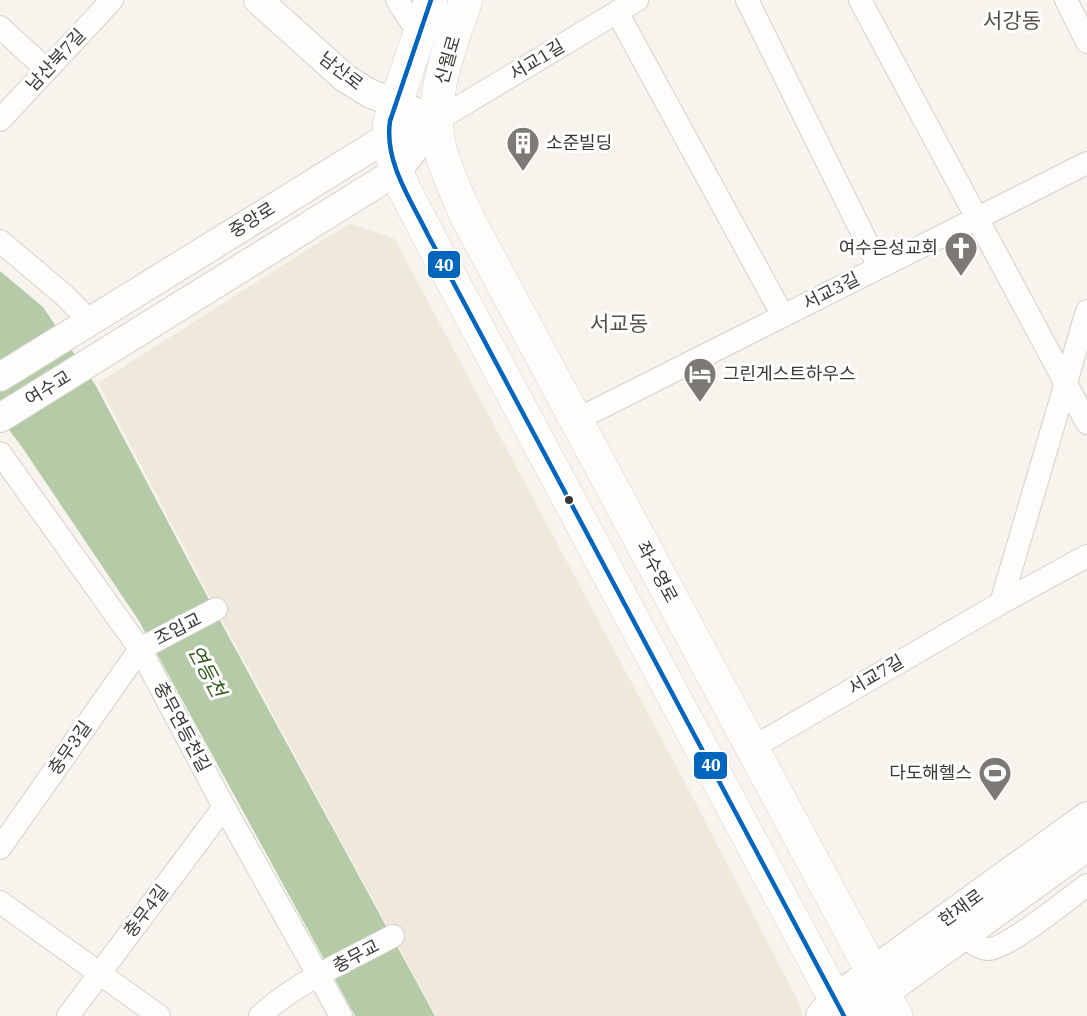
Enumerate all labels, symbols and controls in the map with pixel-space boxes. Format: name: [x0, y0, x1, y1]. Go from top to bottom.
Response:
district label: 서강동: [983, 6, 1041, 34]
street label: 남산북7길: [21, 24, 90, 96]
street label: 신월로: [430, 33, 465, 87]
street label: 서교1길: [505, 34, 569, 85]
street label: 남산로: [315, 46, 368, 95]
building icon: 소준빌딩: [505, 125, 541, 172]
place label: 소준빌딩: [546, 131, 612, 154]
street label: 중앙로: [225, 197, 279, 242]
church icon: 여수은성교회: [943, 230, 979, 277]
place label: 여수은성교회: [839, 236, 938, 259]
line badge: 40: [427, 250, 461, 279]
text: 40: [434, 255, 454, 275]
street label: 서교3길: [799, 267, 863, 315]
district label: 서교동: [590, 309, 648, 337]
hotel icon: 그린게스트하우스: [682, 356, 718, 403]
place label: 그린게스트하우스: [723, 362, 855, 385]
street label: 여수교: [21, 365, 75, 410]
unlabelled marker: [563, 494, 575, 506]
street label: 좌수영로: [632, 537, 683, 606]
street label: 조입교: [150, 607, 205, 650]
water label: 연등천: [183, 640, 234, 704]
street label: 서교7길: [844, 649, 908, 700]
street label: 충무연등천길: [149, 678, 216, 776]
street label: 충무3길: [43, 716, 96, 779]
line badge: 40: [693, 751, 728, 780]
text: 40: [701, 755, 721, 775]
sports icon: 다도해헬스: [977, 755, 1013, 802]
place label: 다도해헬스: [889, 761, 972, 784]
street label: 충무4길: [118, 880, 173, 942]
street label: 한재로: [934, 884, 988, 932]
street label: 충무교: [328, 934, 383, 977]

